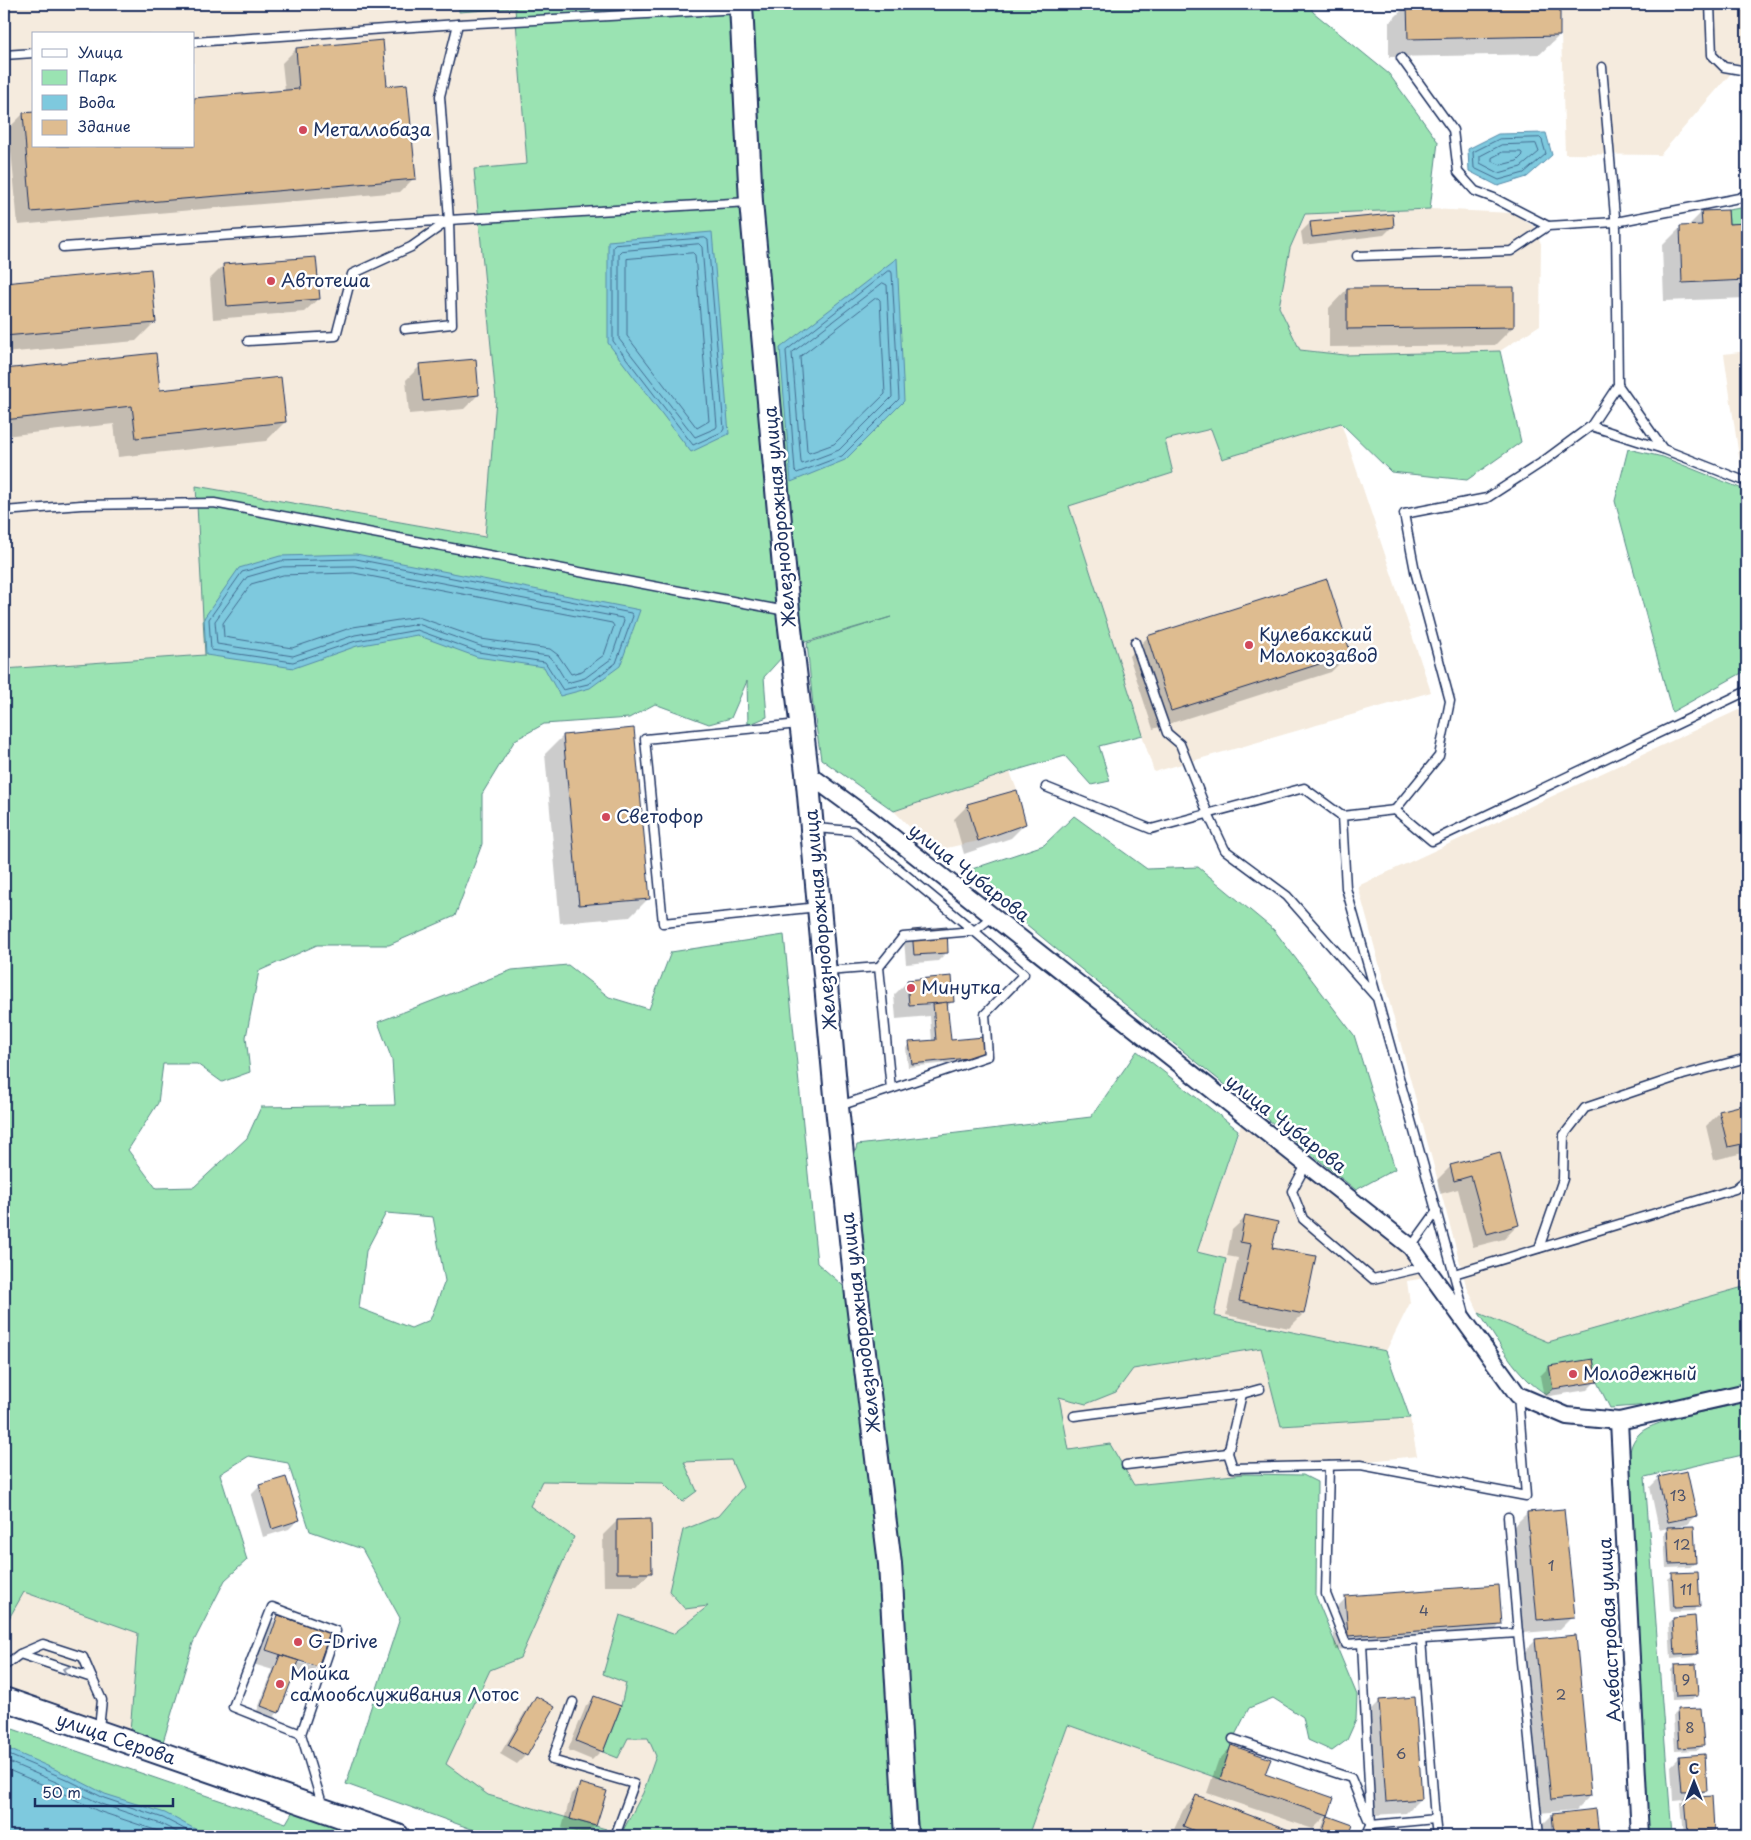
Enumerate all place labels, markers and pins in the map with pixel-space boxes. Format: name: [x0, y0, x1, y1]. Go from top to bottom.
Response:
place label: Металлобаза: [313, 115, 432, 142]
marker: Металлобаза: [297, 124, 309, 136]
place label: Автотеша: [281, 266, 370, 293]
marker: Автотеша: [265, 275, 277, 287]
place label: Кулебакский Молокозавод: [1259, 620, 1378, 668]
marker: Кулебакский Молокозавод: [1243, 639, 1255, 651]
place label: Светофор: [616, 802, 703, 829]
marker: Светофор: [600, 811, 612, 823]
place label: Минутка: [921, 973, 1002, 1000]
marker: Минутка: [905, 982, 917, 994]
place label: Молодежный: [1583, 1359, 1697, 1386]
marker: Молодежный: [1567, 1368, 1579, 1380]
place label: G-Drive: [308, 1627, 378, 1654]
marker: G-Drive: [292, 1636, 304, 1648]
place label: Мойка самообслуживания Лотос: [290, 1659, 519, 1707]
marker: Мойка самообслуживания Лотос: [274, 1678, 286, 1690]

